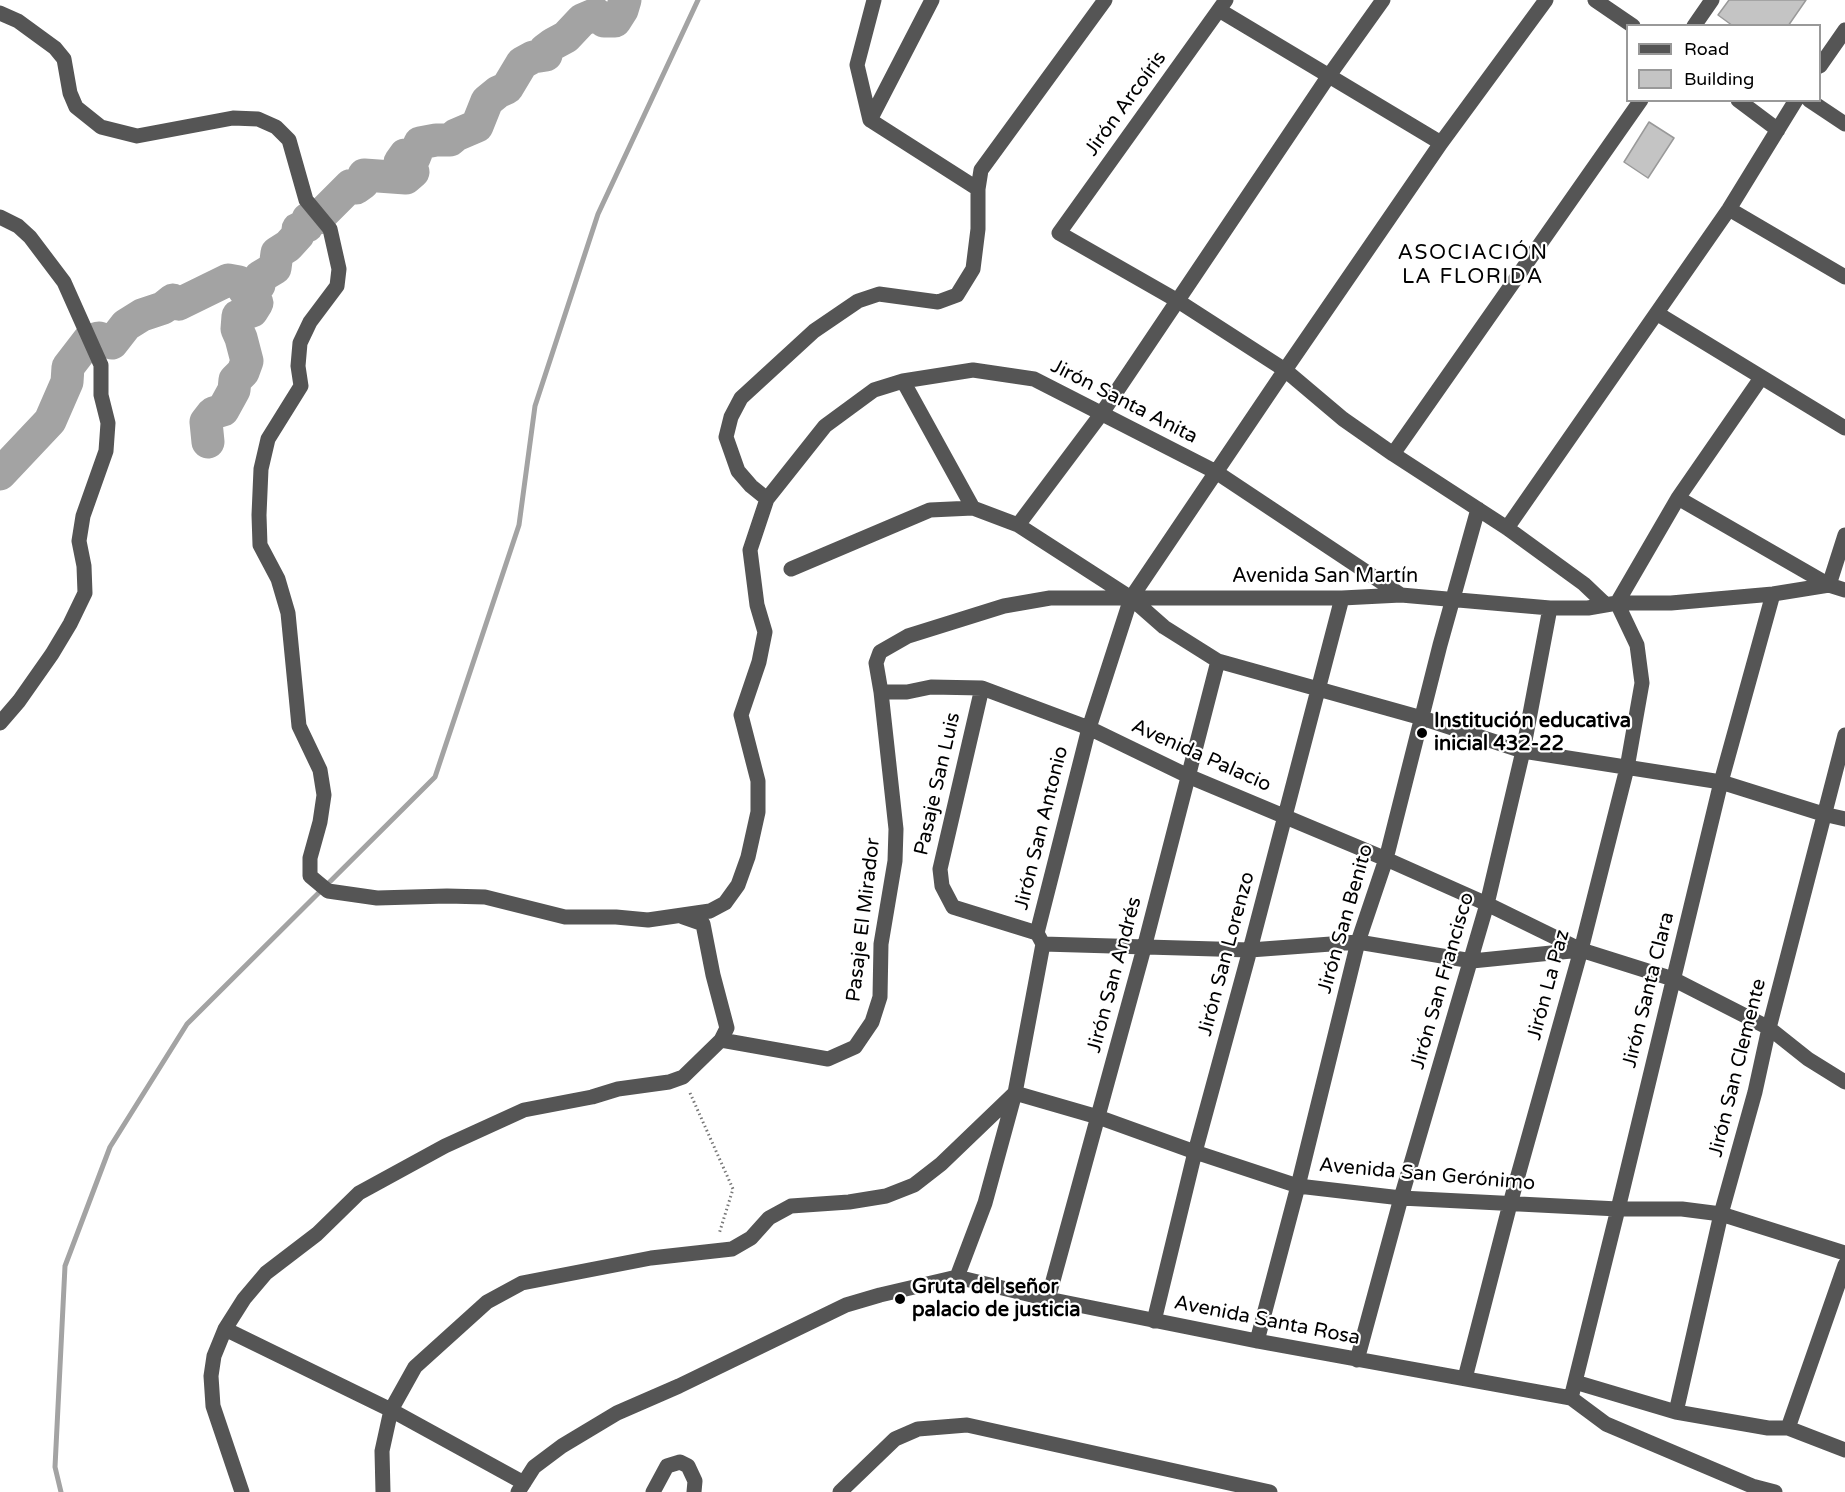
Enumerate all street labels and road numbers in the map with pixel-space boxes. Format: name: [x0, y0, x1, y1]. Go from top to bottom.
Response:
street label: Jirón Arcoíris: [1080, 47, 1172, 161]
street label: Jirón Santa Anita: [1047, 355, 1201, 449]
street label: Avenida San Martín: [1232, 565, 1418, 589]
street label: Pasaje San Luis: [910, 710, 966, 858]
street label: Avenida Palacio: [1127, 714, 1275, 798]
street label: Jirón San Antonio: [1010, 744, 1074, 912]
street label: Pasaje El Mirador: [842, 837, 886, 1003]
street label: Jirón San Benito: [1313, 842, 1379, 996]
street label: Jirón San Lorenzo: [1194, 869, 1260, 1039]
street label: Jirón San Francisco: [1406, 890, 1480, 1072]
street label: Jirón San Andrés: [1083, 895, 1147, 1055]
street label: Jirón Santa Clara: [1618, 910, 1680, 1070]
street label: Jirón La Paz: [1523, 927, 1575, 1043]
street label: Jirón San Clemente: [1704, 976, 1772, 1160]
street label: Avenida San Gerónimo: [1318, 1154, 1536, 1196]
street label: Avenida Santa Rosa: [1172, 1291, 1362, 1351]

